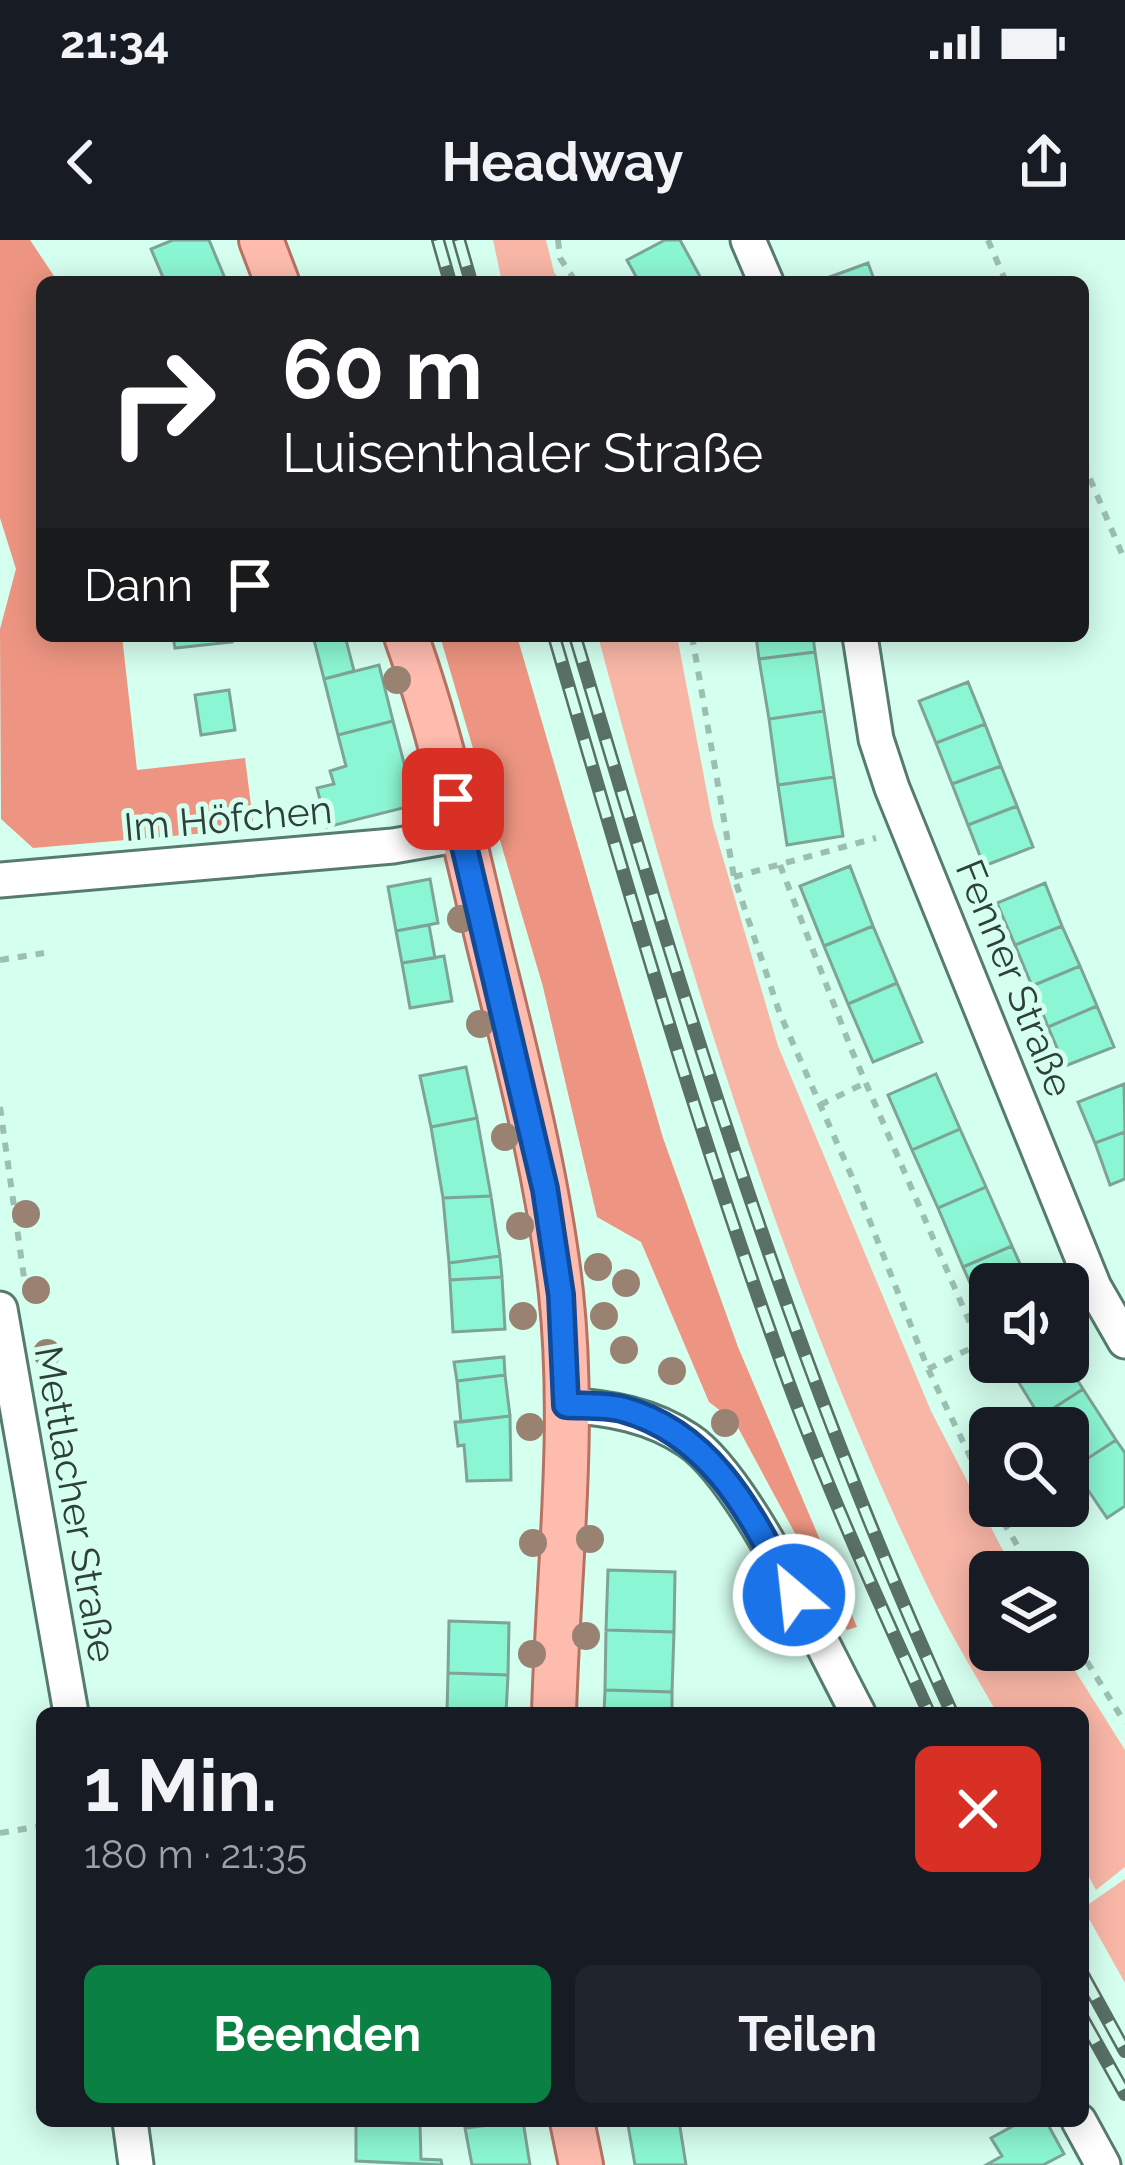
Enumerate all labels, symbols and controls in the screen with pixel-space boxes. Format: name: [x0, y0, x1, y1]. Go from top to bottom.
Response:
text: 21:34: [60, 16, 170, 69]
icon: back: [48, 129, 114, 195]
icon: share: [1011, 129, 1077, 195]
text: Headway: [442, 130, 683, 194]
text: 60 m: [282, 320, 483, 419]
icon: right: [84, 324, 240, 480]
text: Luisenthaler Straße: [282, 421, 763, 485]
icon: arrive: [217, 552, 283, 618]
text: Dann: [84, 559, 193, 612]
pin: [402, 748, 504, 850]
icon: arrive: [420, 766, 486, 832]
street label: Im Höfchen: [122, 786, 334, 850]
street label: Fenner Straße: [947, 853, 1083, 1103]
map controls: [969, 1263, 1089, 1671]
button: sound: [969, 1263, 1089, 1383]
street label: Mettlacher Straße: [26, 1342, 126, 1666]
button: search: [969, 1407, 1089, 1527]
position arrow: [731, 1532, 857, 1658]
button: layers: [969, 1551, 1089, 1671]
text: 1 Min.: [84, 1743, 277, 1828]
button: close: [915, 1746, 1041, 1872]
text: 180 m · 21:35: [84, 1831, 307, 1877]
button: Beenden: [84, 1965, 551, 2103]
button: Teilen: [575, 1965, 1041, 2103]

